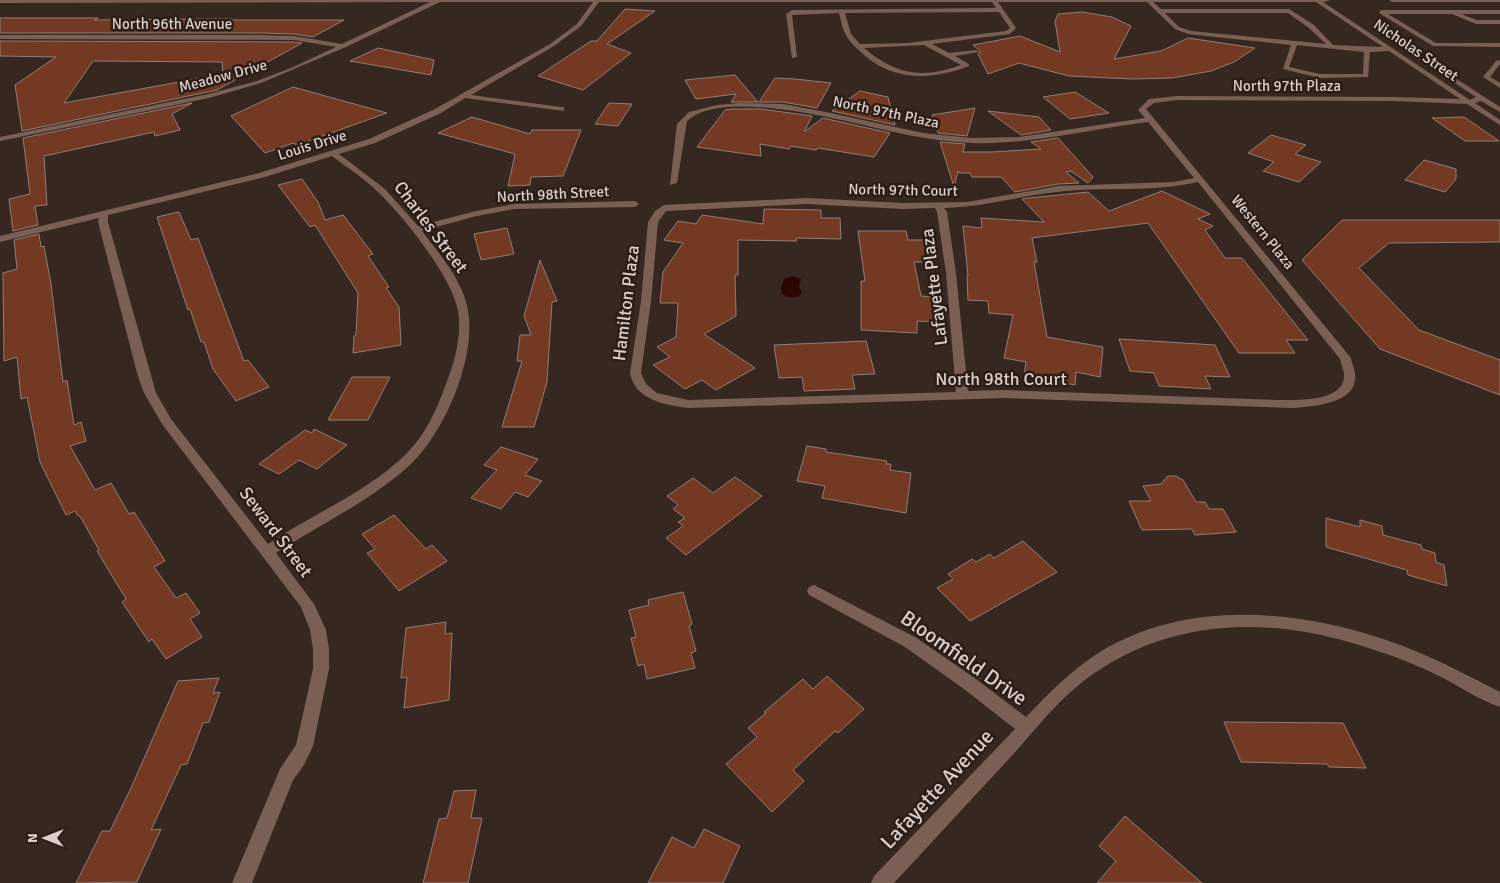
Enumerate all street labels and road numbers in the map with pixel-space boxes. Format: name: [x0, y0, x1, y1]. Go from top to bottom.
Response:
street label: North 96th Avenue: [112, 15, 232, 33]
street label: Nicholas Street: [1370, 15, 1462, 85]
street label: Meadow Drive: [177, 56, 269, 96]
street label: North 97th Plaza: [1233, 77, 1341, 95]
street label: North 97th Plaza: [831, 92, 941, 132]
street label: Louis Drive: [275, 126, 349, 164]
street label: Charles Street: [389, 177, 473, 277]
street label: North 97th Court: [848, 180, 958, 200]
street label: North 98th Street: [496, 182, 610, 206]
street label: Western Plaza: [1227, 191, 1299, 273]
street label: Lafayette Plaza: [916, 227, 952, 347]
street label: Hamilton Plaza: [608, 244, 644, 362]
street label: North 98th Court: [935, 368, 1067, 390]
street label: Seward Street: [235, 482, 317, 582]
street label: Bloomfield Drive: [896, 605, 1032, 711]
street label: Lafayette Avenue: [875, 724, 999, 854]

